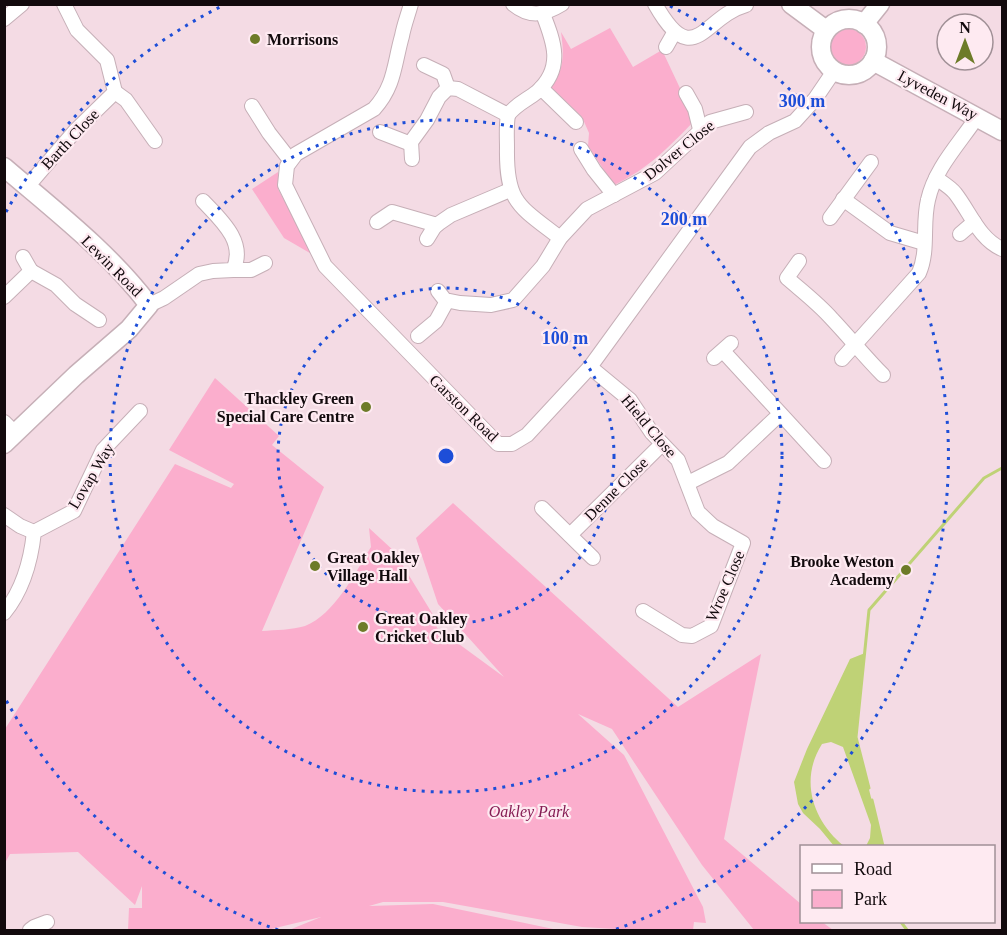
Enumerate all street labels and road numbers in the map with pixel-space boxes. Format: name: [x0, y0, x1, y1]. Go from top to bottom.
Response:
street label: Lyveden Way: [895, 67, 981, 124]
street label: Barth Close: [38, 105, 102, 173]
street label: Dolver Close: [641, 117, 717, 183]
street label: Lewin Road: [78, 232, 146, 300]
street label: Garston Road: [426, 371, 502, 445]
street label: Hield Close: [618, 391, 680, 461]
street label: Lovap Way: [65, 440, 118, 512]
street label: Denne Close: [581, 454, 651, 524]
street label: Wroe Close: [702, 548, 748, 624]

